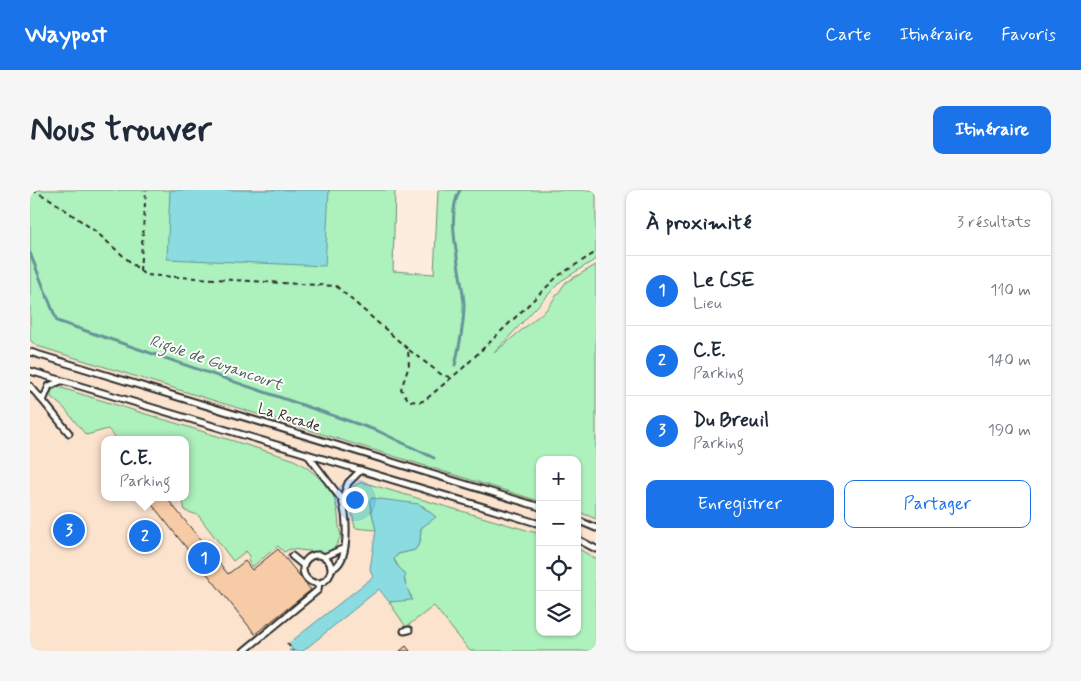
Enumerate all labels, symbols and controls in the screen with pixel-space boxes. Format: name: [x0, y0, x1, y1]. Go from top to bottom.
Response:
text: Waypost: [25, 20, 107, 51]
text: Carte: [825, 23, 871, 47]
text: Itinéraire: [899, 23, 973, 47]
text: Favoris: [1001, 23, 1056, 47]
button: Itinéraire: [933, 106, 1051, 154]
text: Nous trouver: [30, 107, 212, 153]
text: À proximité: [646, 209, 752, 237]
text: 3 résultats: [957, 212, 1031, 233]
text: Le CSE: [693, 268, 754, 293]
text: 1: [658, 280, 666, 301]
text: 110 m: [990, 280, 1031, 301]
text: Lieu: [693, 293, 723, 314]
water label: Rigole de Guyancourt: [146, 330, 287, 398]
text: C.E.: [693, 338, 726, 363]
text: 2: [658, 350, 666, 371]
text: 140 m: [987, 350, 1031, 371]
text: Parking: [693, 363, 744, 384]
street label: La Rocade: [255, 399, 323, 437]
text: Du Breuil: [693, 408, 769, 433]
text: 3: [658, 420, 666, 441]
text: 190 m: [988, 420, 1031, 441]
text: Parking: [693, 433, 744, 454]
popup: [101, 436, 189, 501]
text: C.E.: [119, 446, 152, 471]
map controls: [536, 456, 581, 636]
button: +: [536, 456, 581, 501]
text: Parking: [119, 471, 171, 492]
button: Enregistrer: [646, 480, 834, 528]
button: Partager: [844, 480, 1031, 528]
your location: [342, 487, 368, 513]
button: −: [536, 501, 581, 546]
pin: 3: [53, 511, 85, 549]
pin: 2: [129, 517, 161, 555]
pin: 1: [188, 539, 220, 577]
button: locate: [536, 546, 581, 591]
button: layers: [536, 591, 581, 636]

